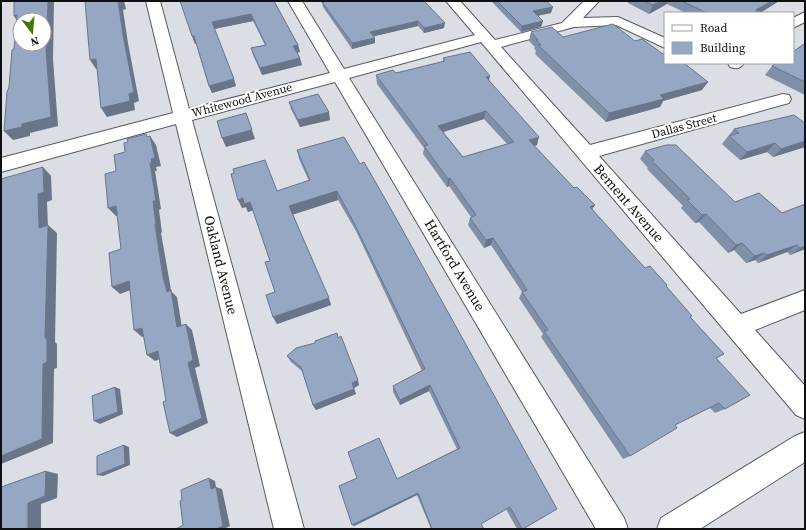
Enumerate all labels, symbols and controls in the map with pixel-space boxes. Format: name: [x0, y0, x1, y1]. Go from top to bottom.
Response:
north arrow: [12, 12, 52, 52]
legend: [664, 12, 794, 64]
text: Road: [700, 20, 727, 36]
text: N: [29, 33, 41, 49]
text: Building: [700, 40, 745, 56]
street label: Whitewood Avenue: [190, 79, 294, 121]
street label: Dallas Street: [650, 110, 718, 142]
street label: Bement Avenue: [589, 159, 669, 247]
street label: Oakland Avenue: [199, 213, 243, 317]
street label: Hartford Avenue: [420, 215, 490, 315]

